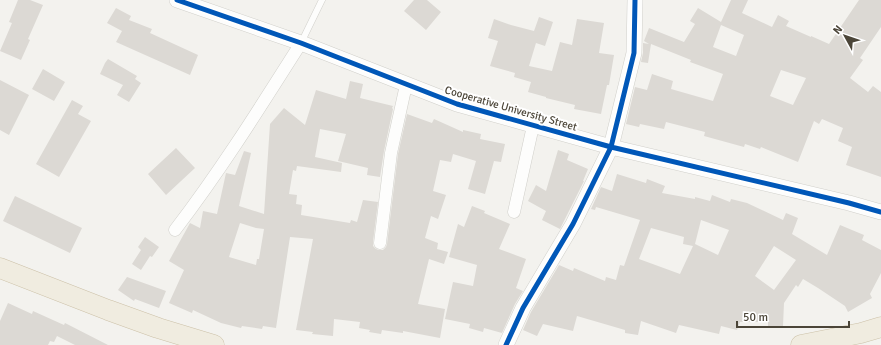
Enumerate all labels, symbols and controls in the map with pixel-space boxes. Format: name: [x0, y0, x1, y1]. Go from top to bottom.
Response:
north arrow: [825, 16, 865, 56]
text: N: [830, 23, 845, 37]
street label: Cooperative University Street: [443, 83, 579, 134]
scale bar: [737, 303, 849, 329]
text: 50 m: [743, 310, 768, 325]

